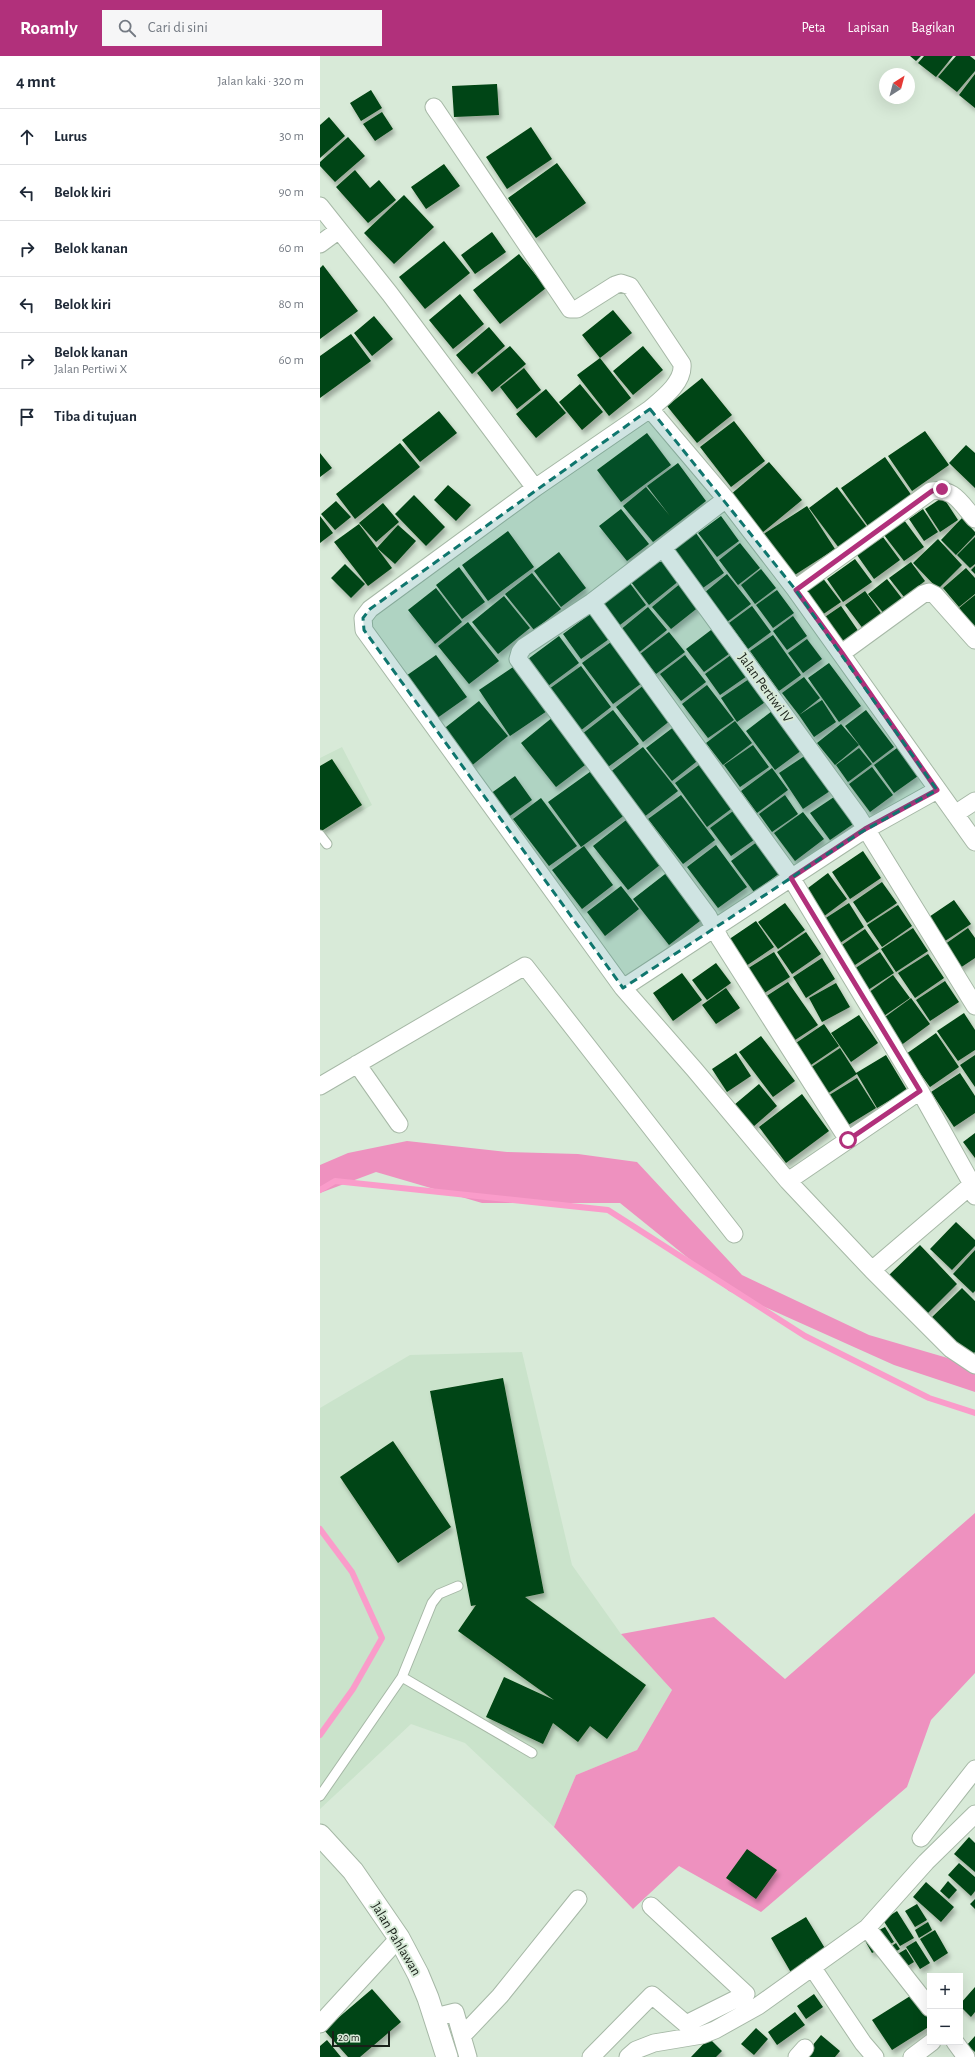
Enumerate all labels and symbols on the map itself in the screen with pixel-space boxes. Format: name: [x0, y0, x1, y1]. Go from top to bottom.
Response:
north arrow: [879, 68, 915, 104]
route end: [933, 480, 951, 498]
street label: Jalan Pertiwi IV: [735, 651, 795, 725]
route start: [839, 1131, 857, 1149]
street label: Jalan Pahlawan: [369, 1900, 423, 1978]
scale bar: [332, 2029, 390, 2048]

